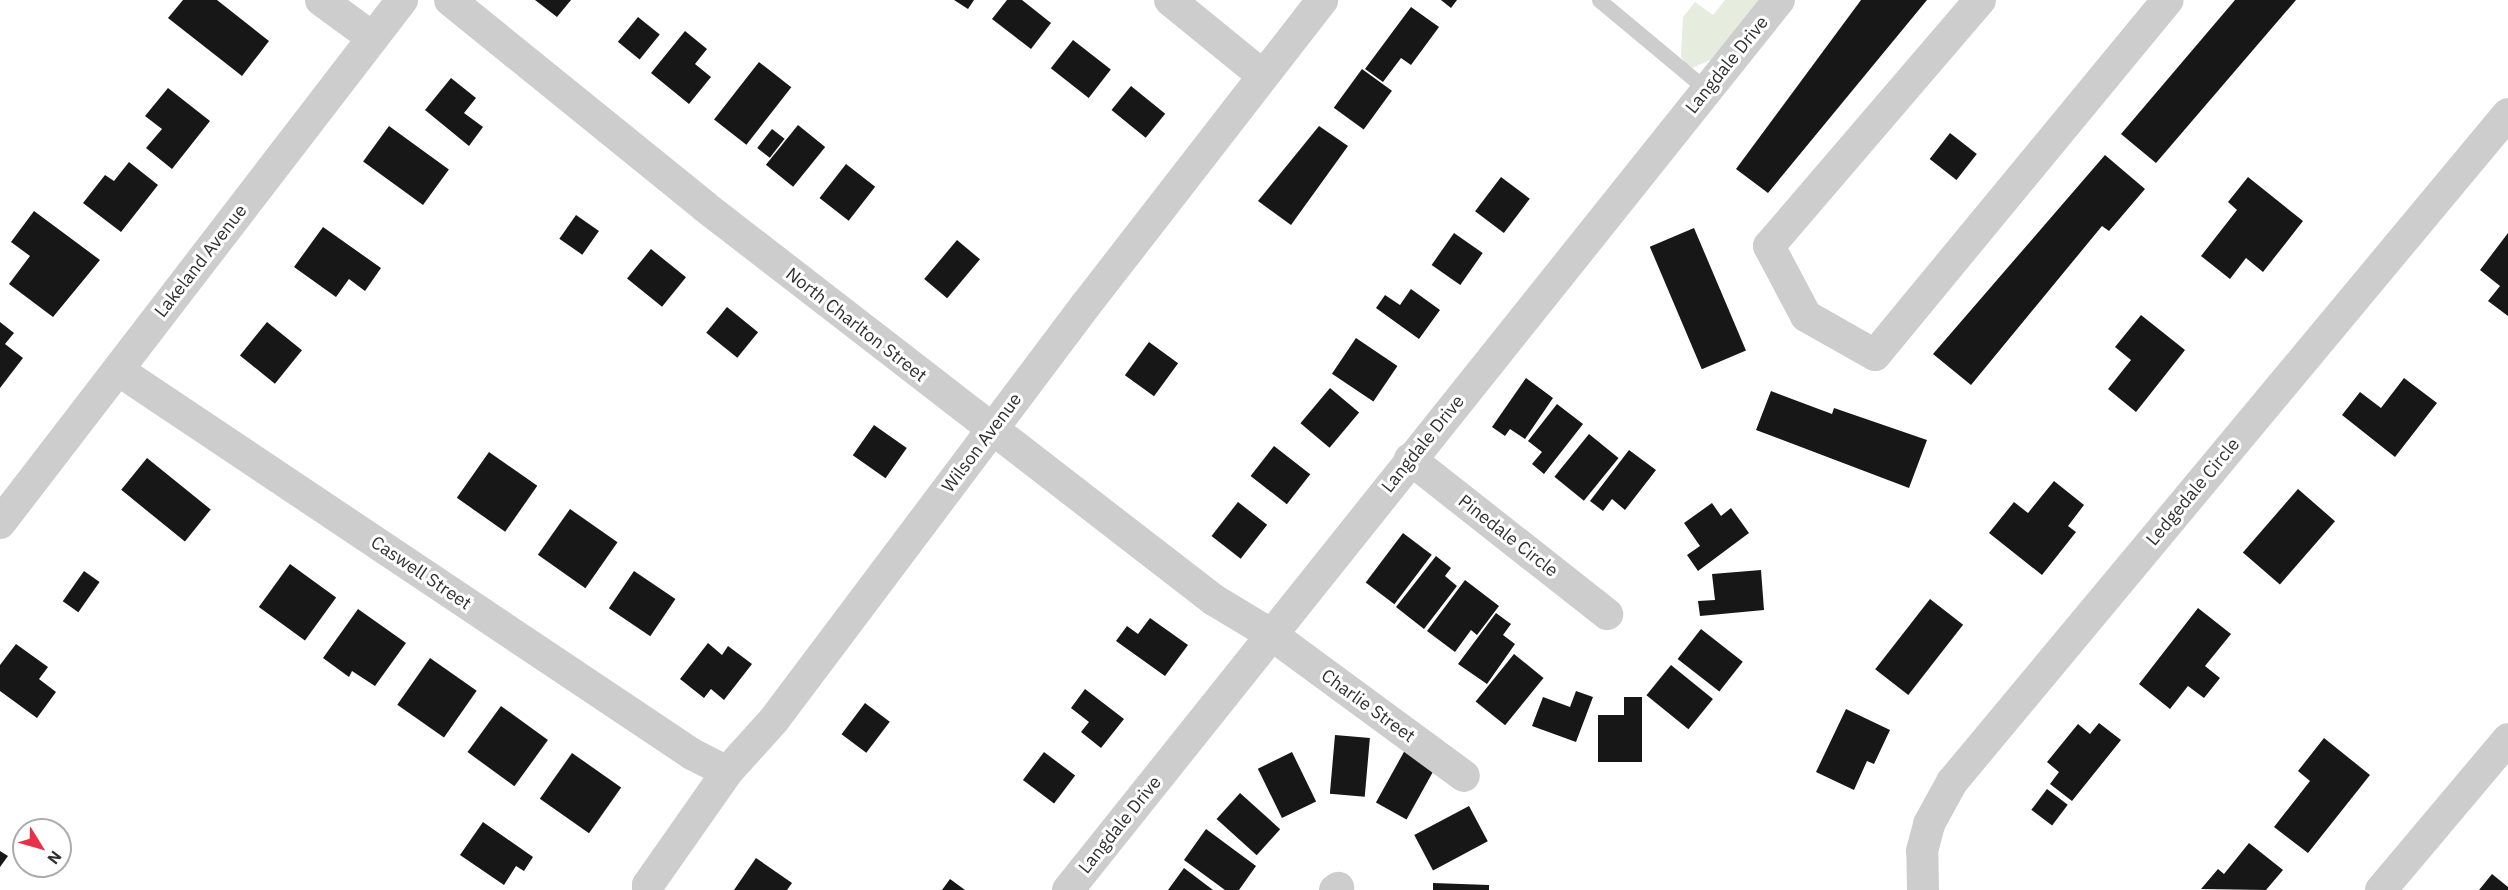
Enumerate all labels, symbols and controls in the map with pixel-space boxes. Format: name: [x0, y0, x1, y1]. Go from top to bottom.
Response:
street label: Langdale Drive: [1681, 12, 1773, 118]
street label: Lakeland Avenue: [150, 200, 252, 322]
street label: North Charlton Street: [781, 263, 931, 387]
street label: Wilson Avenue: [938, 389, 1026, 497]
street label: Langdale Drive: [1377, 391, 1469, 497]
street label: Ledgedale Circle: [2142, 434, 2244, 550]
street label: Pinedale Circle: [1454, 490, 1562, 582]
street label: Caswell Street: [367, 532, 475, 614]
street label: Charlie Street: [1317, 665, 1419, 747]
street label: Langdale Drive: [1074, 772, 1166, 878]
north arrow: [12, 818, 72, 878]
text: N: [43, 847, 66, 868]

